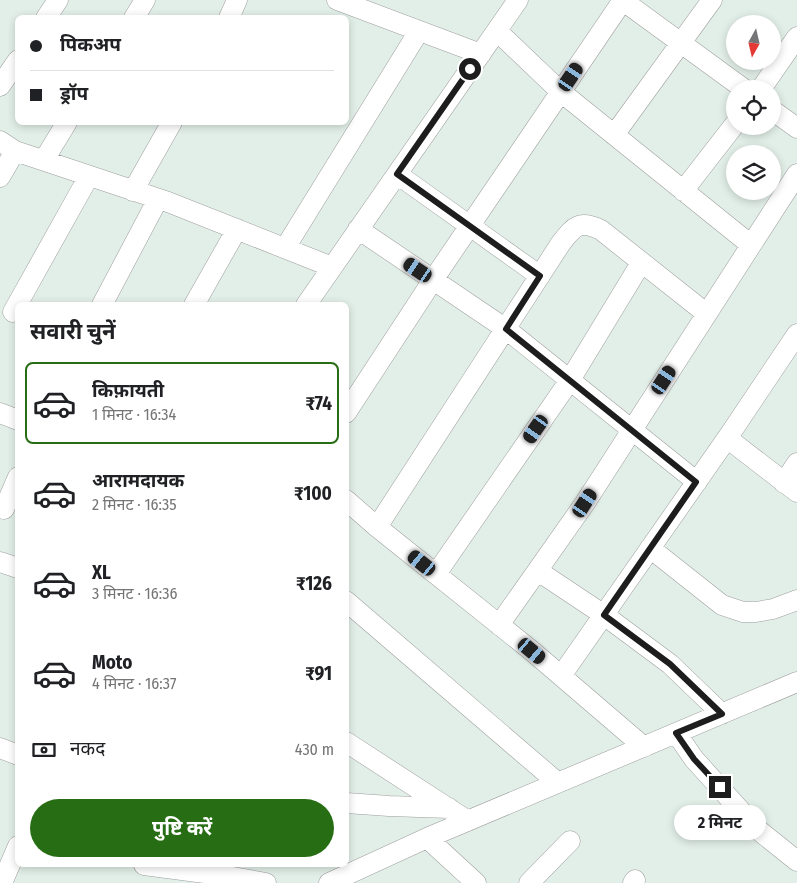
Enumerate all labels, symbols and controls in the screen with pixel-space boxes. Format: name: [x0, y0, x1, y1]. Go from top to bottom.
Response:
north arrow: [726, 15, 781, 70]
map controls: [726, 15, 781, 200]
text: पिकअप: [60, 33, 121, 56]
route start: [459, 58, 481, 80]
car: [556, 60, 585, 94]
button: locate: [726, 80, 781, 135]
text: ड्रॉप: [60, 82, 88, 105]
button: layers: [726, 145, 781, 200]
car: [401, 255, 434, 285]
text: सवारी चुनें: [30, 318, 116, 345]
car: [649, 363, 678, 397]
text: किफ़ायती: [92, 379, 164, 402]
icon: car: [32, 381, 77, 426]
text: ₹74: [305, 392, 332, 415]
text: 1 मिनट · 16:34: [92, 405, 176, 424]
car: [521, 412, 550, 446]
text: आरामदायक: [92, 469, 184, 492]
icon: car: [32, 471, 77, 516]
text: ₹100: [294, 482, 332, 505]
car: [570, 486, 599, 520]
text: 2 मिनट · 16:35: [92, 495, 177, 514]
car: [405, 548, 438, 578]
icon: car: [32, 561, 77, 606]
text: XL: [92, 561, 111, 584]
text: ₹126: [296, 572, 332, 595]
text: 3 मिनट · 16:36: [92, 584, 177, 603]
car: [515, 636, 548, 666]
icon: car: [32, 651, 77, 696]
text: Moto: [92, 651, 132, 674]
text: ₹91: [305, 662, 332, 685]
text: 4 मिनट · 16:37: [92, 674, 176, 693]
icon: cash: [30, 736, 58, 764]
text: नकद: [70, 737, 105, 760]
text: 430 m: [295, 740, 334, 759]
route end: [709, 776, 731, 798]
button: पुष्टि करें: [30, 799, 334, 857]
callout: 2 मिनट: [674, 804, 766, 840]
text: 2 मिनट: [698, 813, 742, 832]

